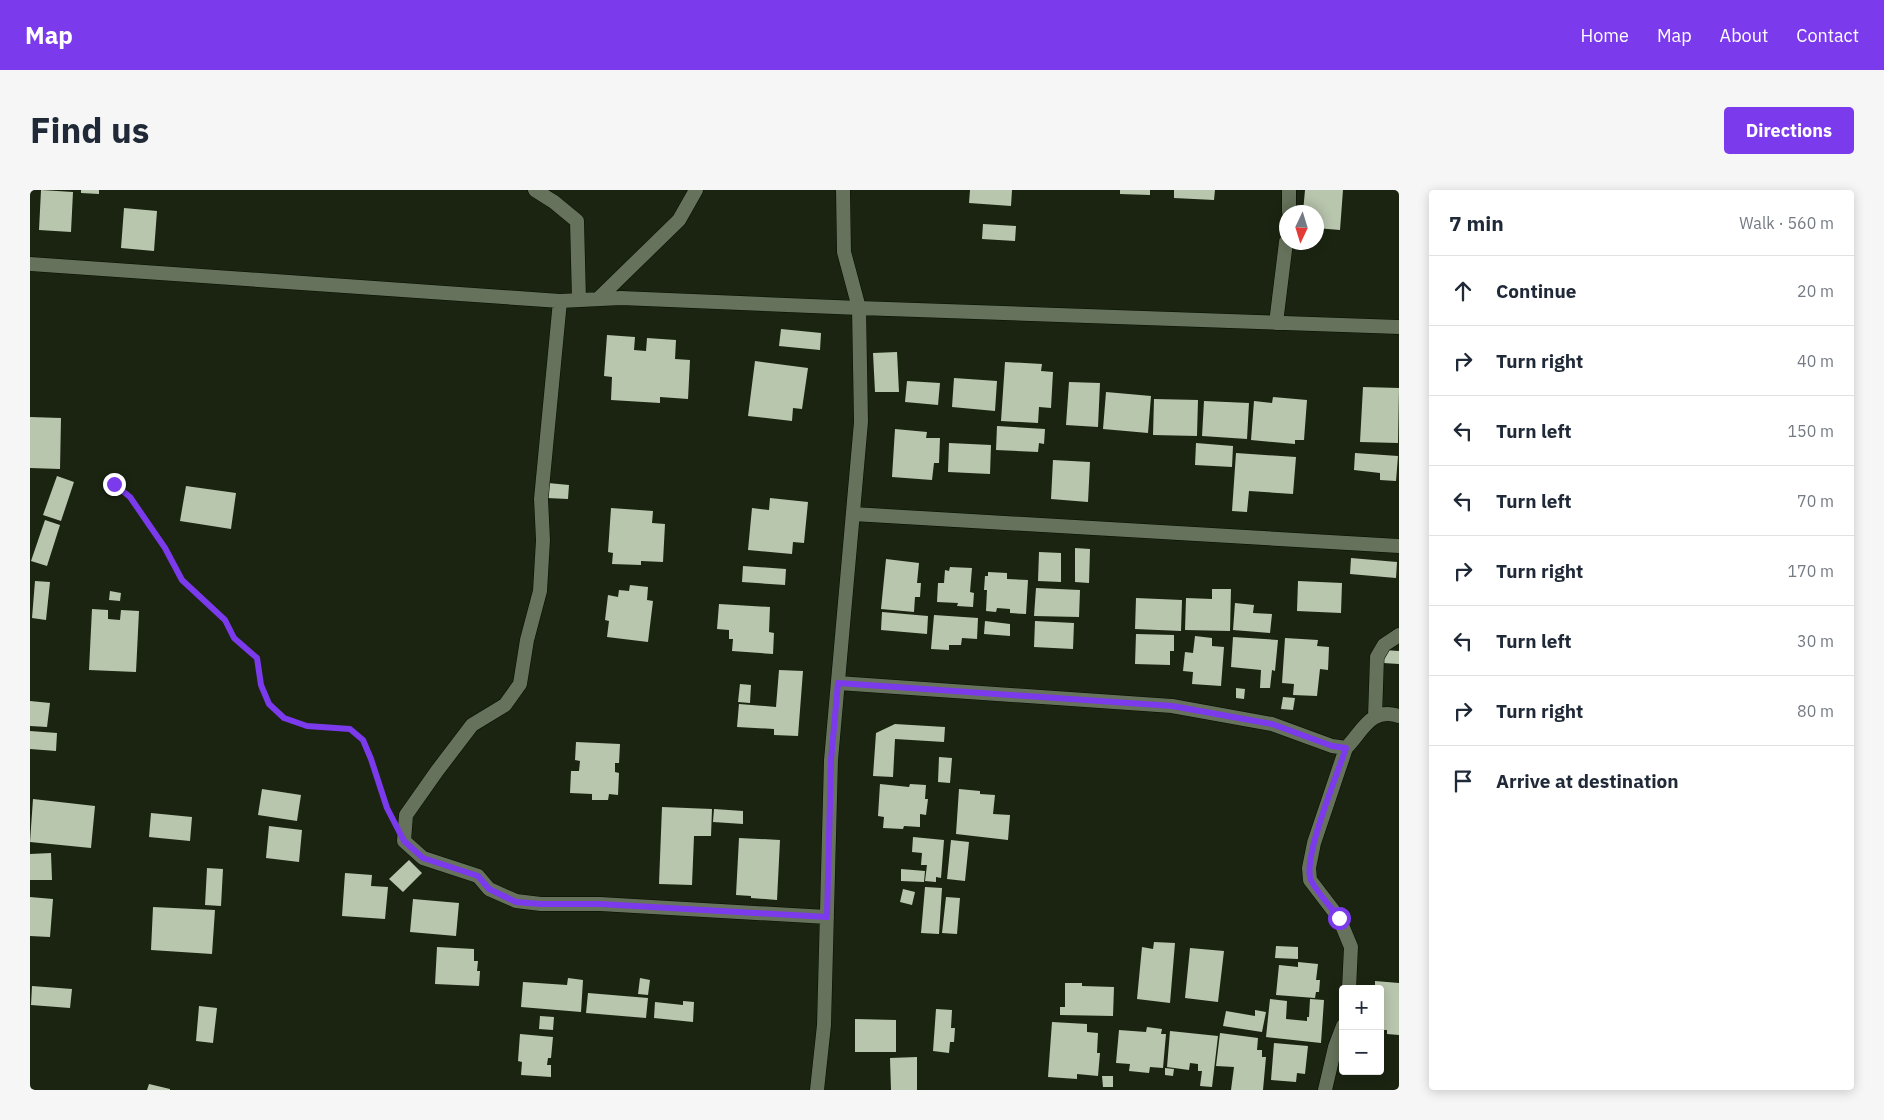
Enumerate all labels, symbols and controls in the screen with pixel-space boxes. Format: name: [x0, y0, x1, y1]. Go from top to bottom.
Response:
text: Map: [25, 19, 73, 51]
text: Home: [1581, 24, 1629, 47]
text: Map: [1657, 24, 1692, 47]
text: About: [1720, 24, 1768, 47]
text: Contact: [1796, 24, 1859, 47]
text: Find us: [30, 107, 149, 153]
button: Directions: [1724, 107, 1854, 154]
north arrow: [1279, 205, 1324, 250]
text: 7 min: [1449, 209, 1504, 237]
text: Walk · 560 m: [1739, 213, 1834, 233]
icon: ahead: [1449, 277, 1477, 305]
text: Continue: [1496, 279, 1576, 303]
text: 20 m: [1797, 281, 1834, 301]
icon: right: [1449, 347, 1477, 375]
text: Turn right: [1496, 349, 1583, 373]
text: 40 m: [1797, 351, 1834, 371]
icon: left: [1449, 417, 1477, 445]
text: Turn left: [1496, 419, 1572, 443]
text: 150 m: [1787, 421, 1834, 441]
route end: [103, 473, 126, 496]
icon: left: [1449, 487, 1477, 515]
text: Turn left: [1496, 489, 1572, 513]
text: 70 m: [1797, 491, 1834, 511]
icon: right: [1449, 557, 1477, 585]
text: Turn right: [1496, 559, 1583, 583]
text: 170 m: [1787, 561, 1834, 581]
icon: left: [1449, 627, 1477, 655]
text: Turn left: [1496, 629, 1572, 653]
text: 30 m: [1797, 631, 1834, 651]
icon: right: [1449, 697, 1477, 725]
text: Turn right: [1496, 699, 1583, 723]
text: 80 m: [1797, 701, 1834, 721]
icon: arrive: [1449, 767, 1477, 795]
text: Arrive at destination: [1496, 769, 1679, 793]
route start: [1328, 907, 1351, 930]
map controls: [1339, 985, 1384, 1075]
button: +: [1339, 985, 1384, 1030]
button: −: [1339, 1030, 1384, 1075]

